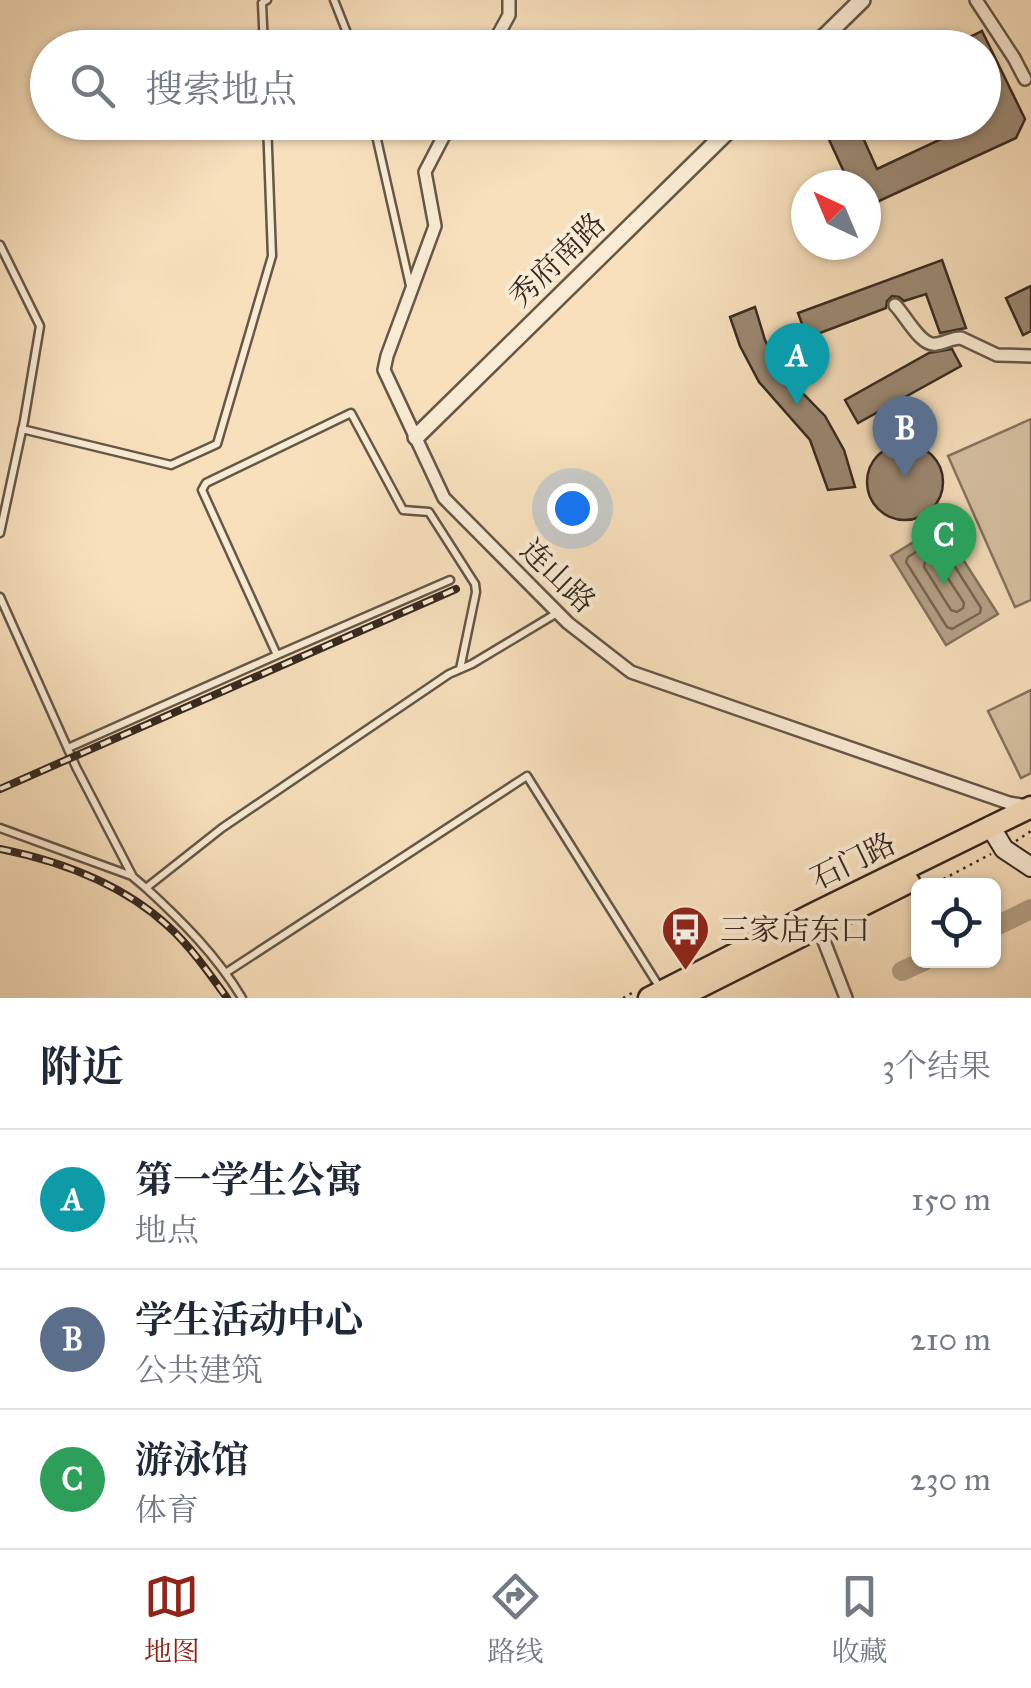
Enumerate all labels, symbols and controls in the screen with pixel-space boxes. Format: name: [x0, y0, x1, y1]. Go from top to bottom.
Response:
search box: [30, 30, 1001, 140]
icon: search: [65, 58, 120, 113]
text: 搜索地点: [145, 66, 297, 112]
north arrow: [791, 170, 881, 260]
street label: 秀府南路: [501, 205, 613, 315]
pin: A: [764, 322, 830, 405]
pin: B: [872, 396, 938, 478]
your location: [547, 483, 598, 534]
pin: C: [912, 502, 976, 585]
street label: 连山路: [513, 532, 603, 620]
street label: 石门路: [805, 825, 901, 897]
map controls: [911, 878, 1001, 968]
button: locate: [911, 878, 1001, 968]
bus stop icon: 三家店东口: [659, 904, 711, 972]
place label: 三家店东口: [720, 912, 870, 948]
text: 附近: [40, 1041, 124, 1093]
text: 3个结果: [882, 1047, 991, 1086]
text: 第一学生公寓: [135, 1157, 363, 1203]
text: A: [62, 1180, 83, 1219]
text: 150 m: [911, 1180, 991, 1219]
text: 地点: [135, 1211, 199, 1250]
text: 学生活动中心: [135, 1297, 363, 1343]
text: B: [62, 1320, 83, 1359]
text: 210 m: [910, 1320, 991, 1359]
text: 公共建筑: [135, 1351, 263, 1390]
text: 游泳馆: [135, 1437, 249, 1483]
text: C: [62, 1460, 83, 1499]
text: 230 m: [910, 1460, 991, 1499]
text: 体育: [135, 1491, 199, 1530]
tab: 地图: [144, 1569, 200, 1669]
tab: 路线: [487, 1569, 543, 1669]
tab: 收藏: [831, 1569, 887, 1669]

